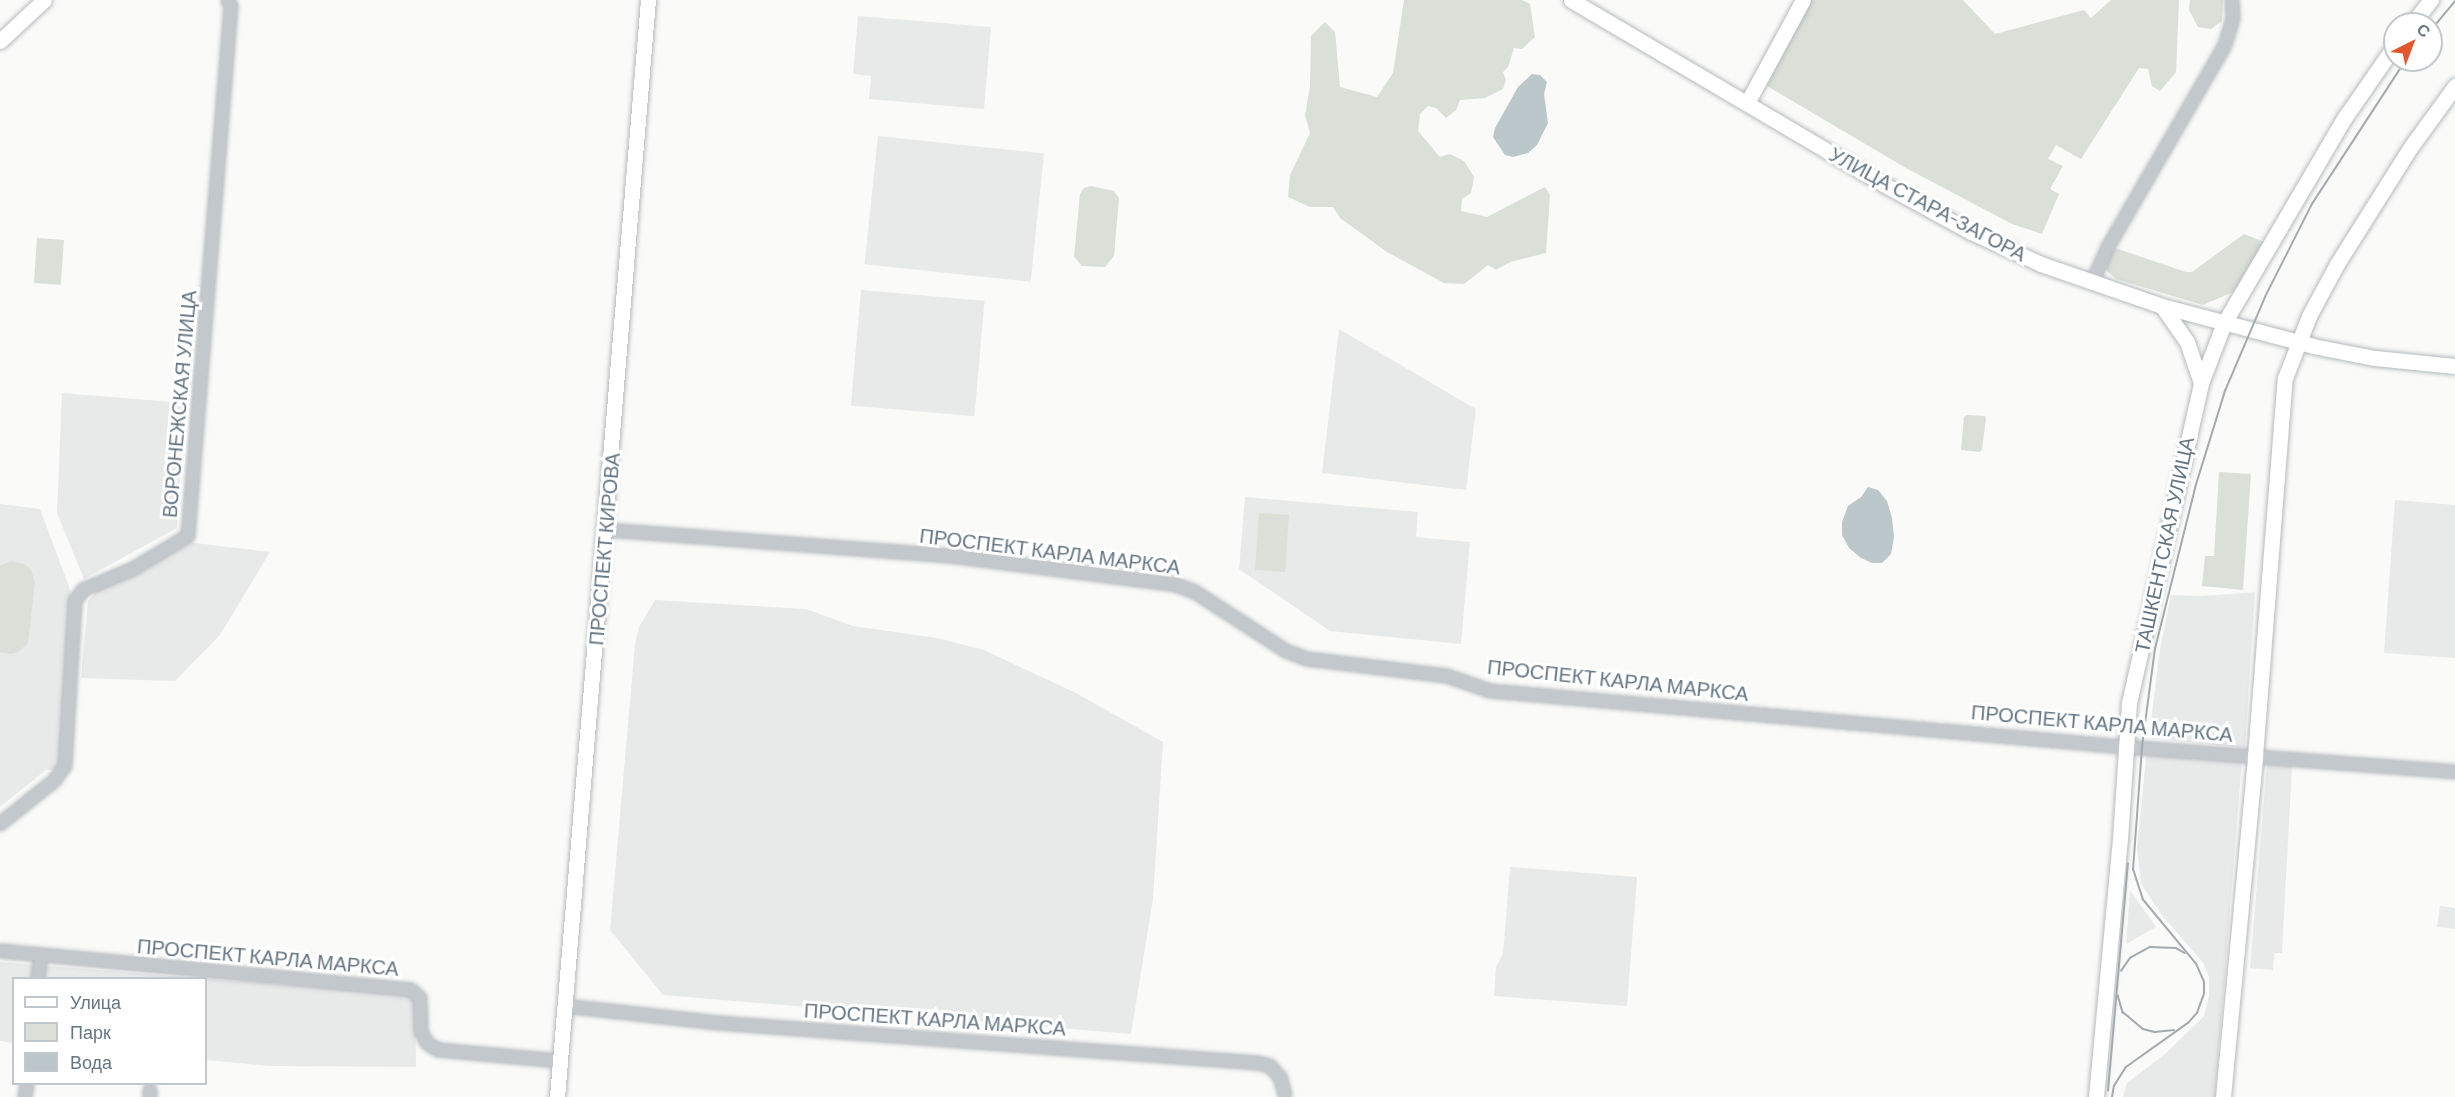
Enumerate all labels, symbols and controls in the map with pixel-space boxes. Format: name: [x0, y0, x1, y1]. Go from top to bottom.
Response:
north arrow: [2383, 12, 2443, 72]
text: С: [2413, 19, 2435, 41]
street label: УЛИЦА СТАРА-ЗАГОРА: [1825, 142, 2031, 266]
street label: ВОРОНЕЖСКАЯ УЛИЦА: [157, 289, 201, 519]
street label: ТАШКЕНТСКАЯ УЛИЦА: [2129, 435, 2199, 655]
street label: ПРОСПЕКТ КИРОВА: [584, 452, 624, 646]
street label: ПРОСПЕКТ КАРЛА МАРКСА: [918, 523, 1182, 579]
street label: ПРОСПЕКТ КАРЛА МАРКСА: [1486, 654, 1750, 706]
street label: ПРОСПЕКТ КАРЛА МАРКСА: [1970, 700, 2234, 746]
street label: ПРОСПЕКТ КАРЛА МАРКСА: [136, 934, 400, 980]
legend: [12, 977, 207, 1085]
text: Улица: [70, 991, 121, 1013]
street label: ПРОСПЕКТ КАРЛА МАРКСА: [803, 998, 1067, 1040]
text: Парк: [70, 1021, 111, 1043]
text: Вода: [70, 1051, 112, 1073]

